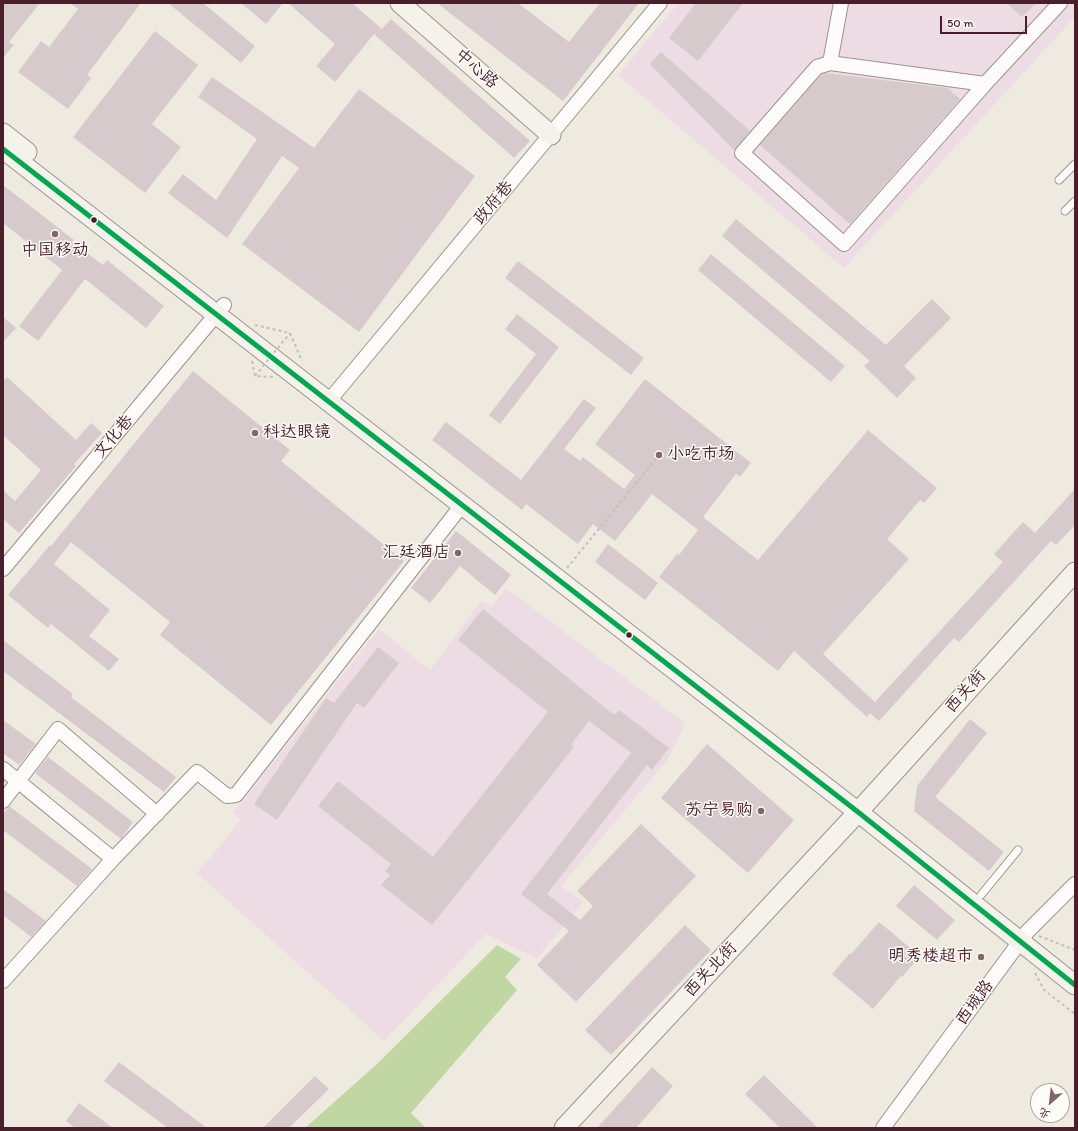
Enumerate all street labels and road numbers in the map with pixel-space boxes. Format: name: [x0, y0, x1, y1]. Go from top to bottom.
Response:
street label: 中心路: [450, 45, 502, 93]
street label: 政府巷: [470, 177, 518, 229]
street label: 文化巷: [90, 411, 138, 463]
street label: 西关街: [941, 666, 991, 718]
street label: 西关北街: [680, 938, 742, 1002]
street label: 西城路: [952, 976, 998, 1030]

